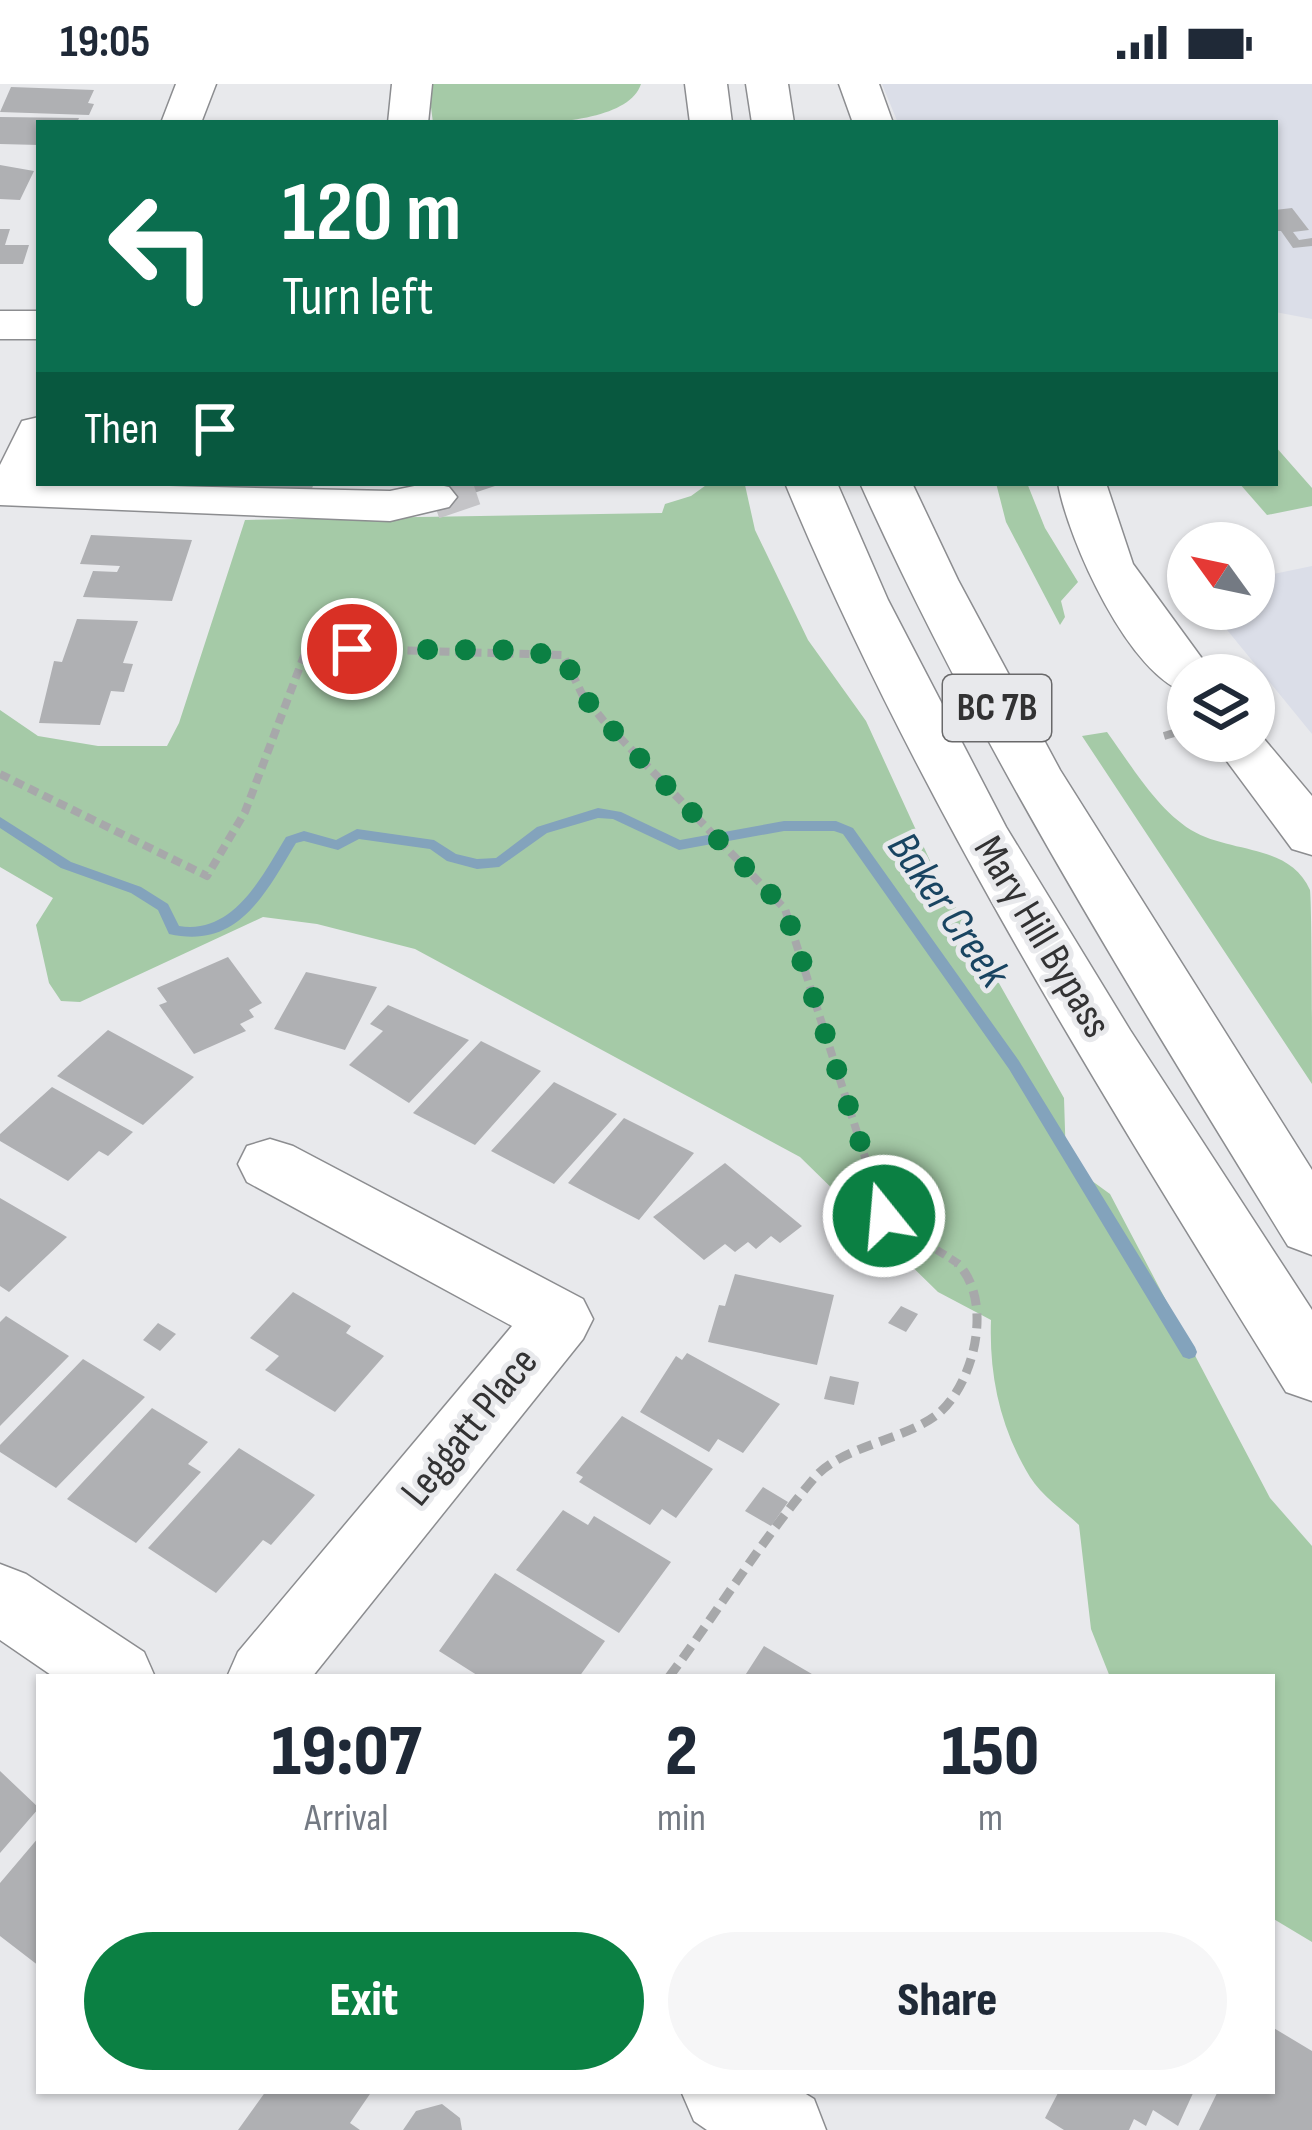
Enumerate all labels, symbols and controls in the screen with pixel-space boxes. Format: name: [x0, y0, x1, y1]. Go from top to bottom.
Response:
text: 19:05: [60, 15, 150, 70]
text: 120 m: [282, 163, 461, 264]
icon: left: [84, 168, 240, 324]
text: Turn left: [282, 265, 434, 330]
icon: arrive: [182, 396, 248, 462]
text: Then: [84, 402, 158, 457]
north arrow: [1167, 522, 1275, 630]
map controls: [1167, 522, 1275, 762]
pin: [301, 598, 403, 700]
icon: arrive: [319, 616, 385, 682]
button: layers: [1167, 654, 1275, 762]
road number: BC 7B: [943, 675, 1051, 741]
water label: Baker Creek: [875, 822, 1022, 999]
street label: Mary Hill Bypass: [962, 827, 1122, 1047]
position arrow: [821, 1153, 947, 1279]
street label: Leggatt Place: [391, 1338, 549, 1516]
text: 19:07: [272, 1709, 421, 1796]
text: 2: [665, 1709, 698, 1796]
text: 150: [942, 1709, 1039, 1796]
text: Arrival: [305, 1795, 388, 1842]
text: min: [657, 1795, 706, 1842]
text: m: [978, 1795, 1003, 1842]
button: Exit: [84, 1932, 644, 2070]
button: Share: [668, 1932, 1227, 2070]

